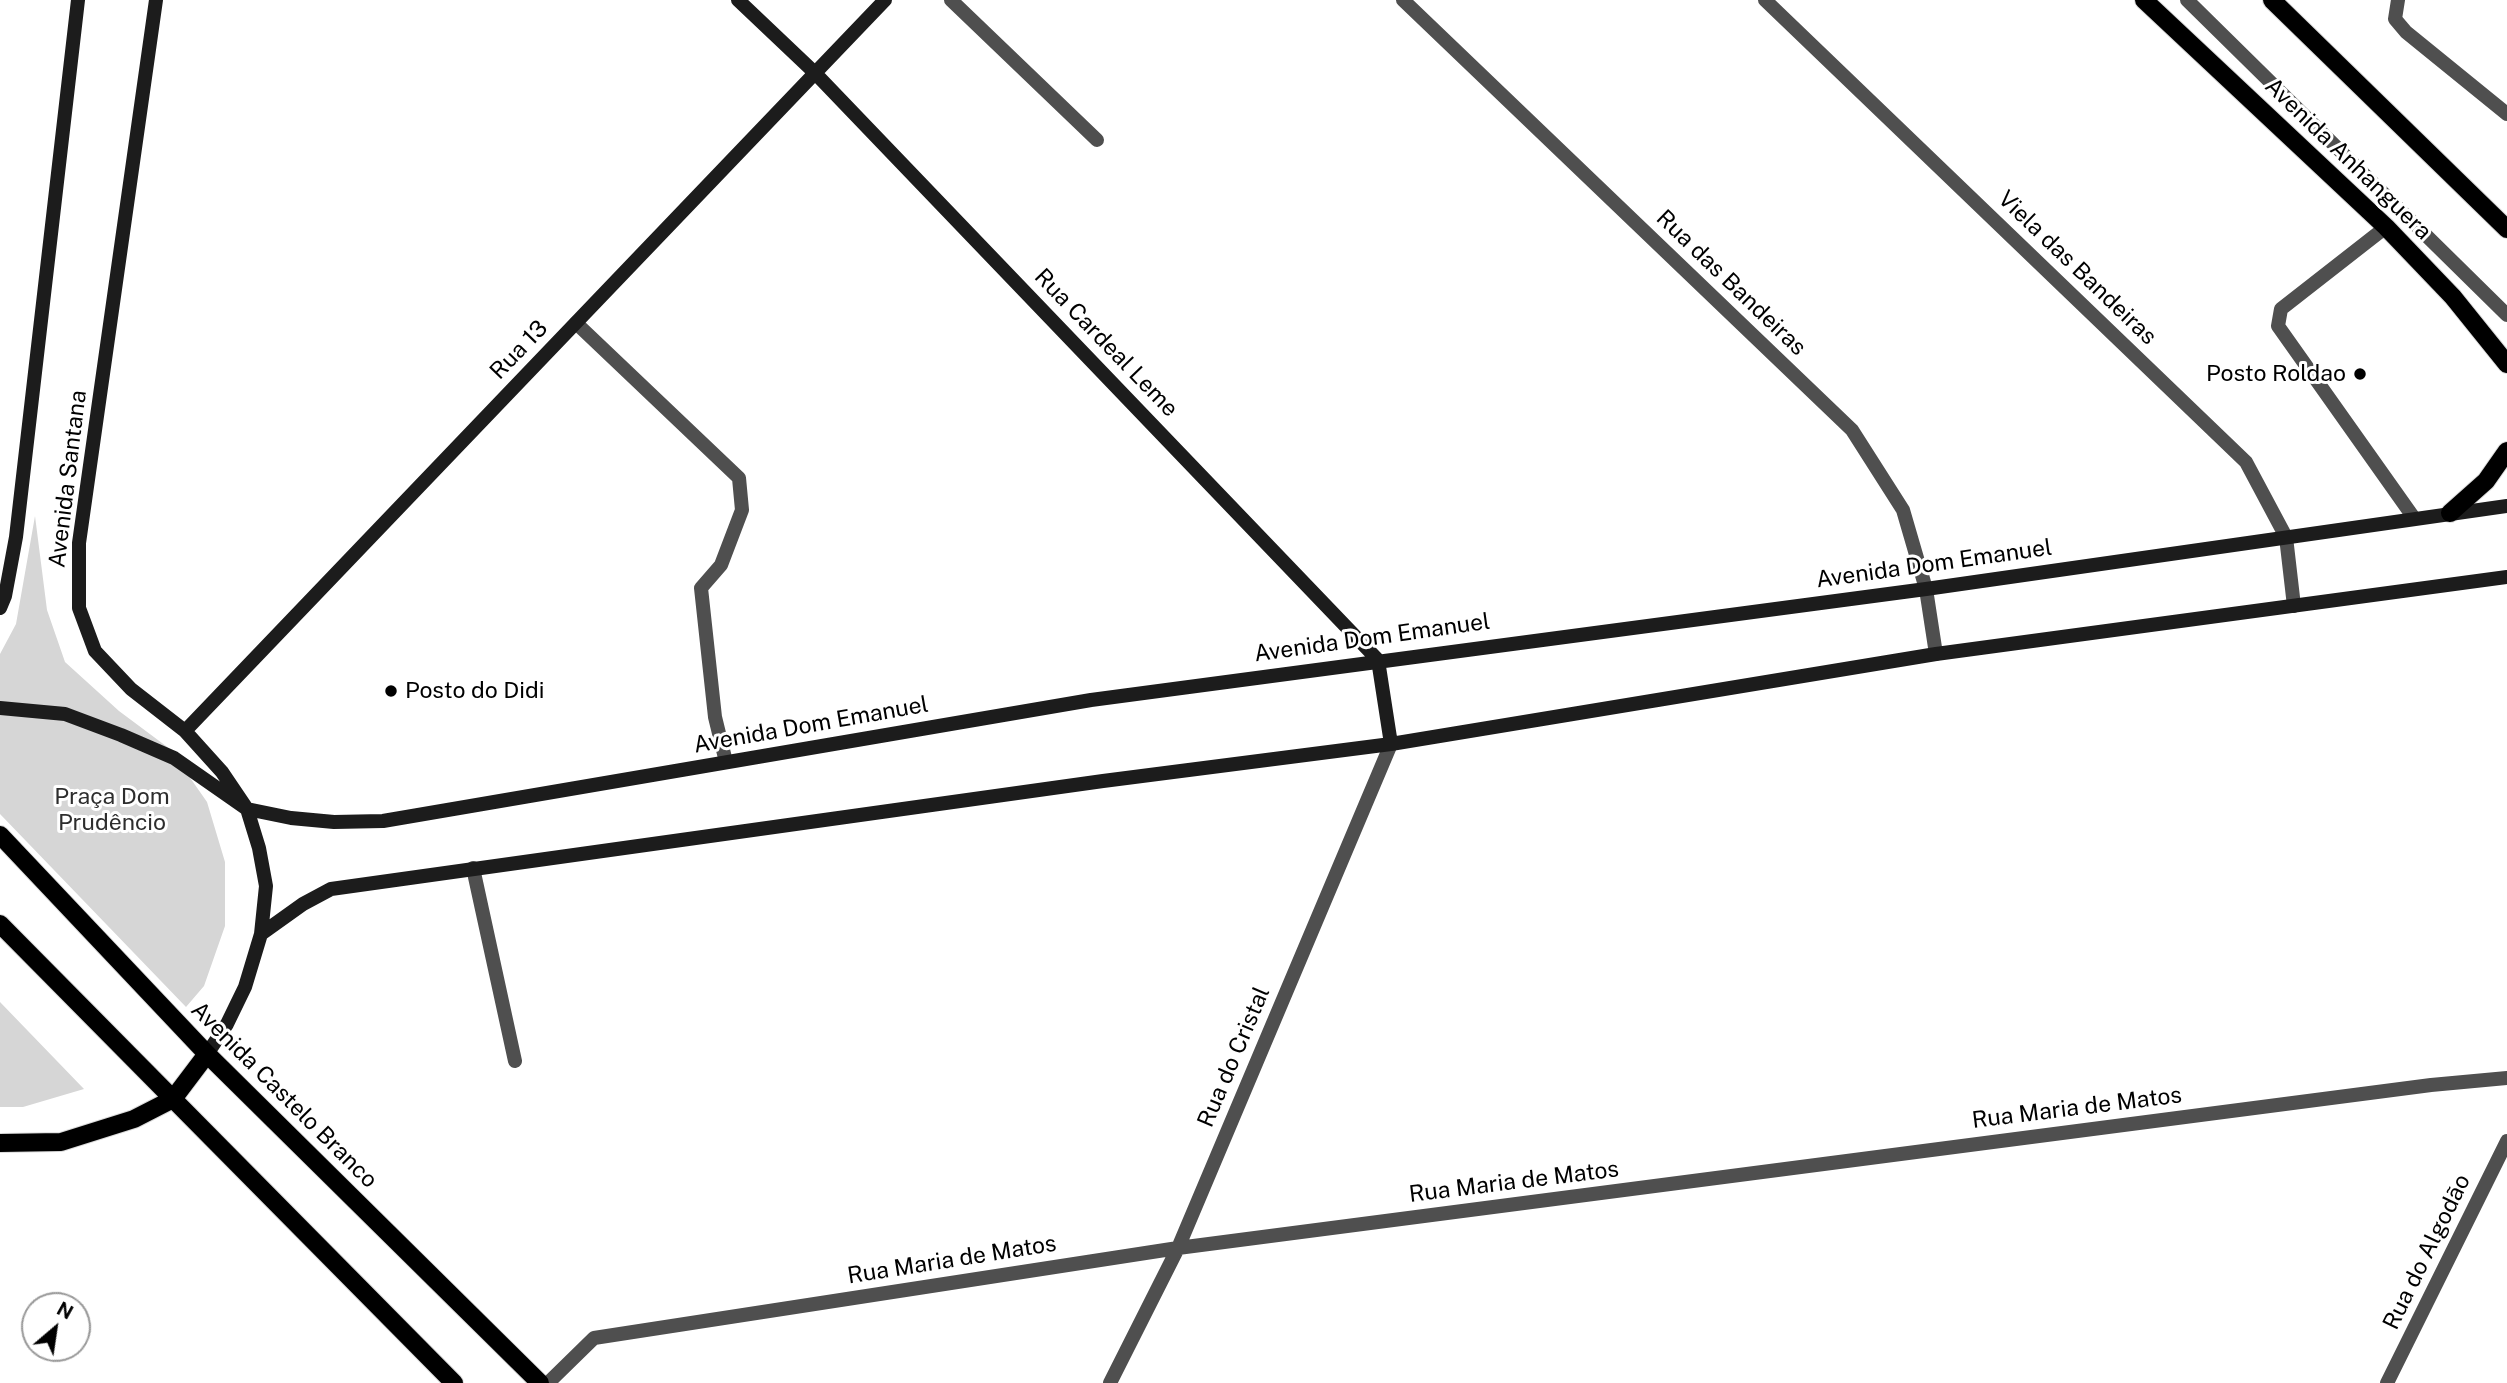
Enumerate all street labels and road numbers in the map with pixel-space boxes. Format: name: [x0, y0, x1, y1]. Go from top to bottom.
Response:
street label: Avenida Anhanguera: [2259, 72, 2437, 246]
street label: Viela das Bandeiras: [1992, 185, 2162, 351]
street label: Rua das Bandeiras: [1650, 205, 1812, 361]
street label: Rua Cardeal Leme: [1028, 263, 1184, 423]
street label: Rua 13: [484, 315, 554, 385]
street label: Avenida Santana: [43, 389, 93, 569]
street label: Avenida Dom Emanuel: [1814, 534, 2054, 594]
street label: Avenida Dom Emanuel: [1252, 608, 1492, 668]
street label: Avenida Dom Emanuel: [691, 691, 931, 759]
street label: Rua do Cristal: [1192, 983, 1276, 1131]
street label: Avenida Castelo Branco: [185, 996, 383, 1194]
street label: Rua Maria de Matos: [1971, 1081, 2183, 1135]
street label: Rua Maria de Matos: [1408, 1155, 1620, 1209]
street label: Rua do Algodão: [2377, 1170, 2477, 1334]
street label: Rua Maria de Matos: [846, 1230, 1058, 1290]

